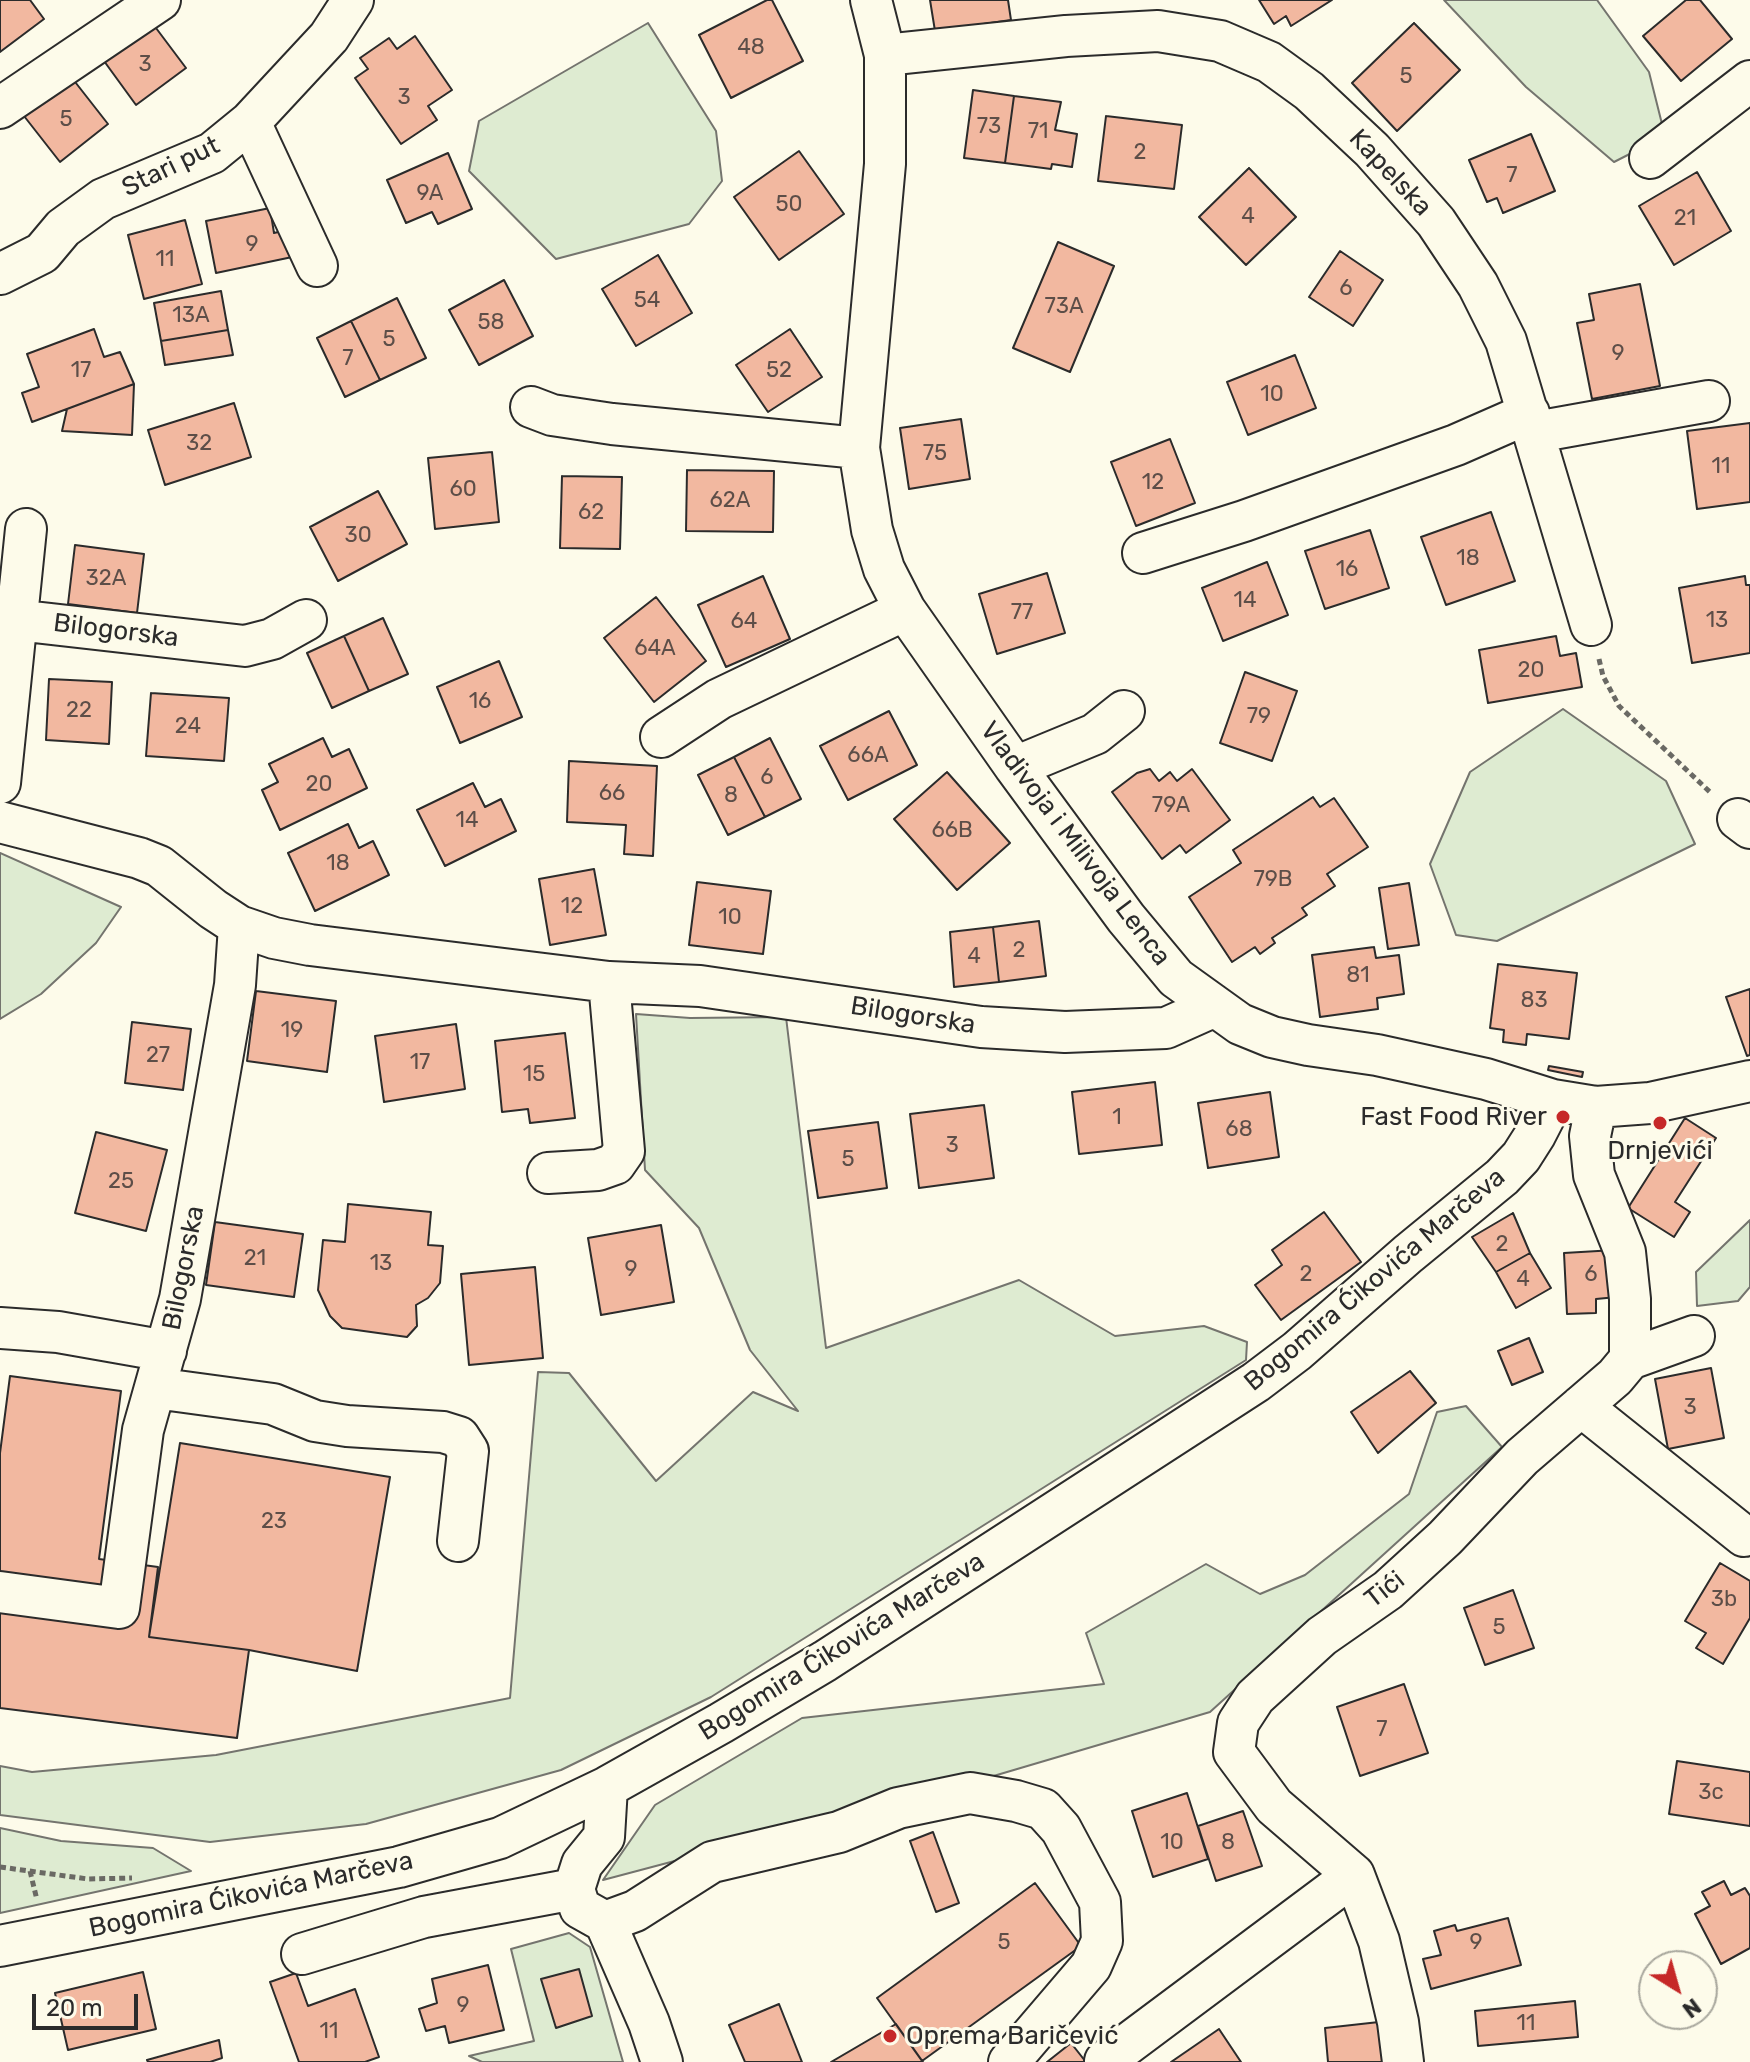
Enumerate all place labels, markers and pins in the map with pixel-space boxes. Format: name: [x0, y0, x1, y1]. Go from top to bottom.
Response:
place label: Fast Food River: [1360, 1101, 1547, 1133]
marker: Fast Food River: [1554, 1108, 1572, 1126]
marker: Drnjevići: [1651, 1114, 1669, 1132]
place label: Drnjevići: [1607, 1135, 1713, 1167]
place label: Oprema Baričević: [906, 2020, 1119, 2052]
marker: Oprema Baričević: [881, 2027, 899, 2045]

